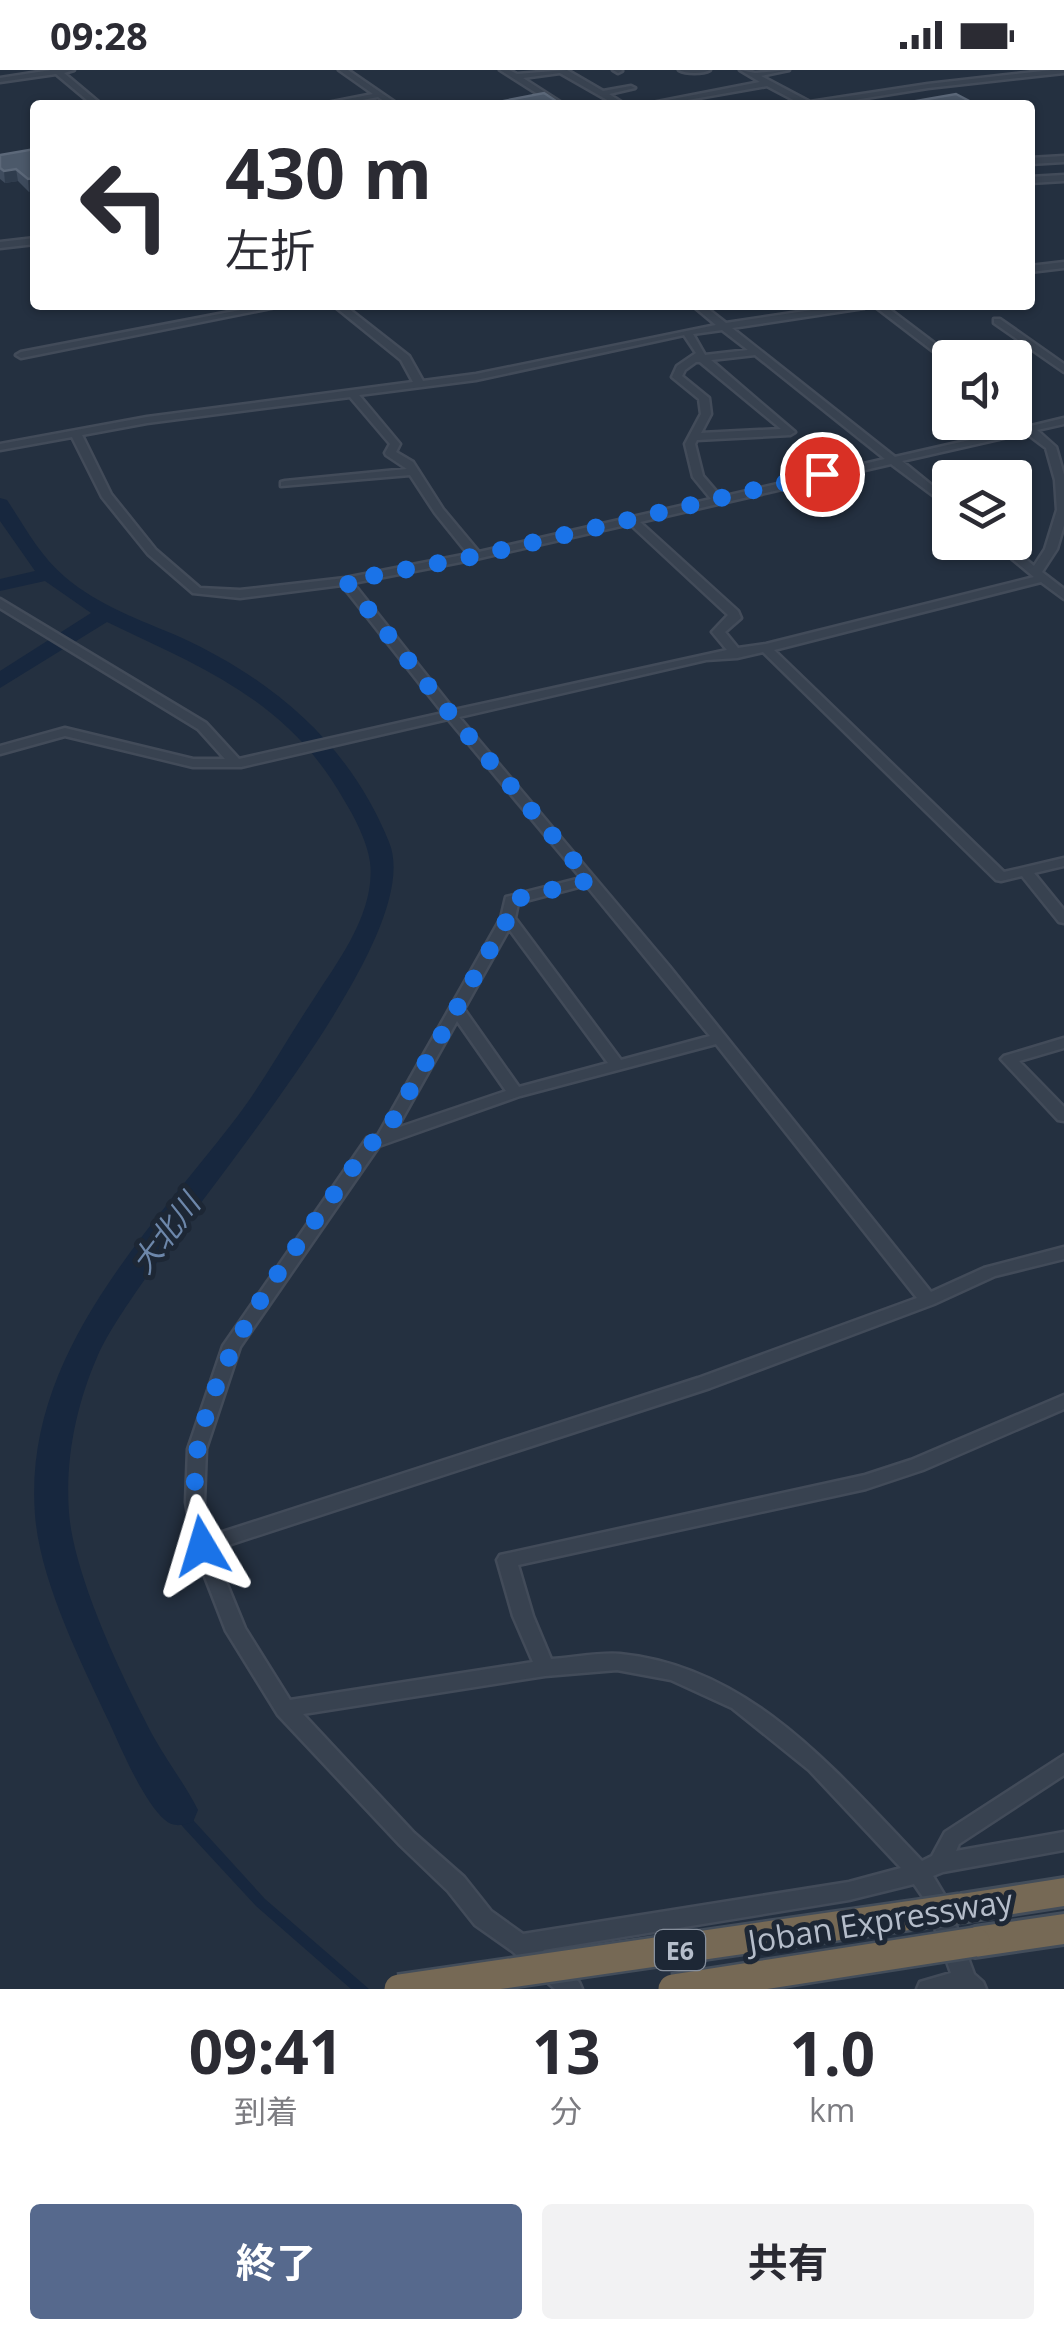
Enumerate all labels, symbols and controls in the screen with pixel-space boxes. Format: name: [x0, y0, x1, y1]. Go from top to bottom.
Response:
text: 09:28: [50, 9, 148, 61]
text: 430 m: [225, 124, 432, 220]
icon: left: [60, 140, 190, 270]
text: 左折: [225, 219, 315, 280]
map controls: [932, 340, 1032, 560]
button: sound: [932, 340, 1032, 440]
pin: [780, 432, 865, 517]
icon: arrive: [795, 447, 850, 502]
button: layers: [932, 460, 1032, 560]
water label: 大北川: [122, 1182, 210, 1281]
position arrow: [150, 1494, 254, 1598]
street label: Joban Expressway: [742, 1878, 1016, 1963]
road number: E6: [655, 1930, 705, 1970]
text: 09:41: [189, 2010, 343, 2092]
text: 13: [532, 2010, 601, 2092]
text: 1.0: [789, 2012, 875, 2094]
text: km: [809, 2088, 855, 2131]
text: 到着: [234, 2089, 298, 2132]
text: 分: [550, 2089, 582, 2132]
button: 終了: [30, 2204, 522, 2319]
button: 共有: [542, 2204, 1034, 2319]

